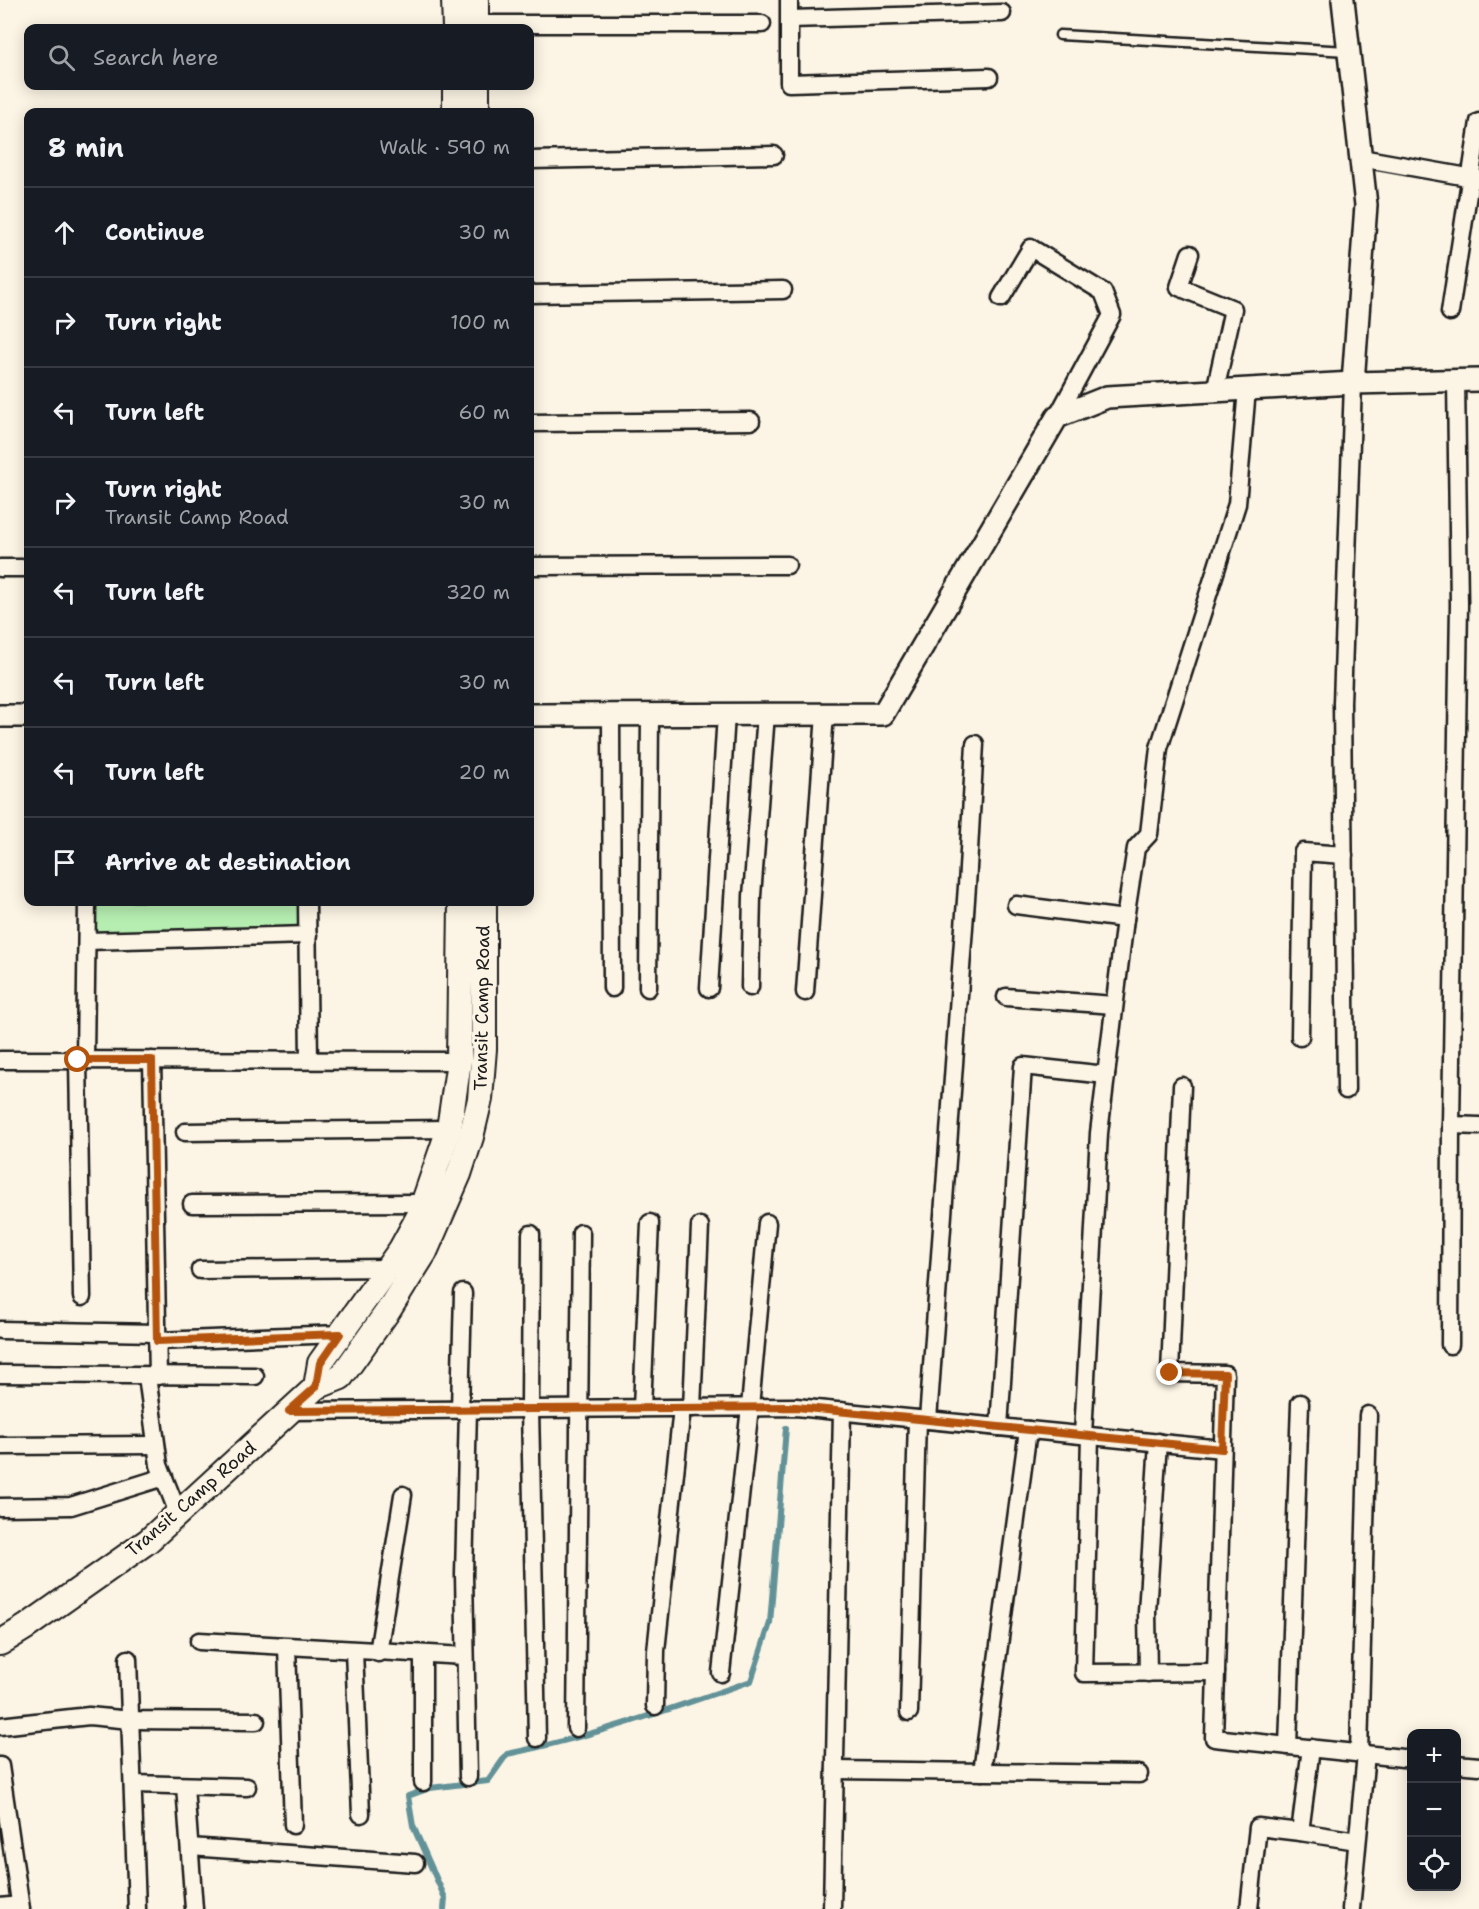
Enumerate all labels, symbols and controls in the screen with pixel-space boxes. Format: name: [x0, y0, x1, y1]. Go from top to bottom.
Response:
search box: [24, 24, 534, 90]
icon: search: [45, 41, 78, 74]
text: Search here: [93, 43, 219, 72]
text: 8 min: [48, 130, 124, 165]
text: Walk · 590 m: [379, 134, 510, 160]
icon: ahead: [48, 216, 81, 249]
text: Continue: [105, 218, 205, 247]
text: 30 m: [458, 219, 510, 245]
icon: right: [48, 306, 81, 339]
text: Turn right: [105, 308, 222, 337]
text: 100 m: [450, 309, 510, 335]
icon: left: [48, 396, 81, 429]
text: Turn left: [105, 398, 204, 427]
text: 60 m: [458, 399, 510, 425]
text: Turn right: [105, 475, 222, 504]
icon: right: [48, 486, 81, 519]
text: 30 m: [458, 489, 510, 515]
text: Transit Camp Road: [105, 504, 289, 530]
icon: left: [48, 576, 81, 609]
text: Turn left: [105, 578, 204, 607]
text: 320 m: [446, 579, 510, 605]
icon: left: [48, 666, 81, 699]
text: Turn left: [105, 668, 204, 697]
text: 30 m: [458, 669, 510, 695]
icon: left: [48, 756, 81, 789]
text: Turn left: [105, 758, 204, 787]
text: 20 m: [459, 759, 510, 785]
icon: arrive: [48, 846, 81, 879]
text: Arrive at destination: [105, 848, 351, 877]
street label: Transit Camp Road: [469, 925, 495, 1091]
route start: [64, 1046, 90, 1072]
route end: [1156, 1359, 1182, 1385]
street label: Transit Camp Road: [121, 1436, 261, 1562]
map controls: [1407, 1729, 1461, 1891]
button: +: [1407, 1729, 1461, 1783]
button: −: [1407, 1783, 1461, 1837]
button: locate: [1407, 1837, 1461, 1891]

